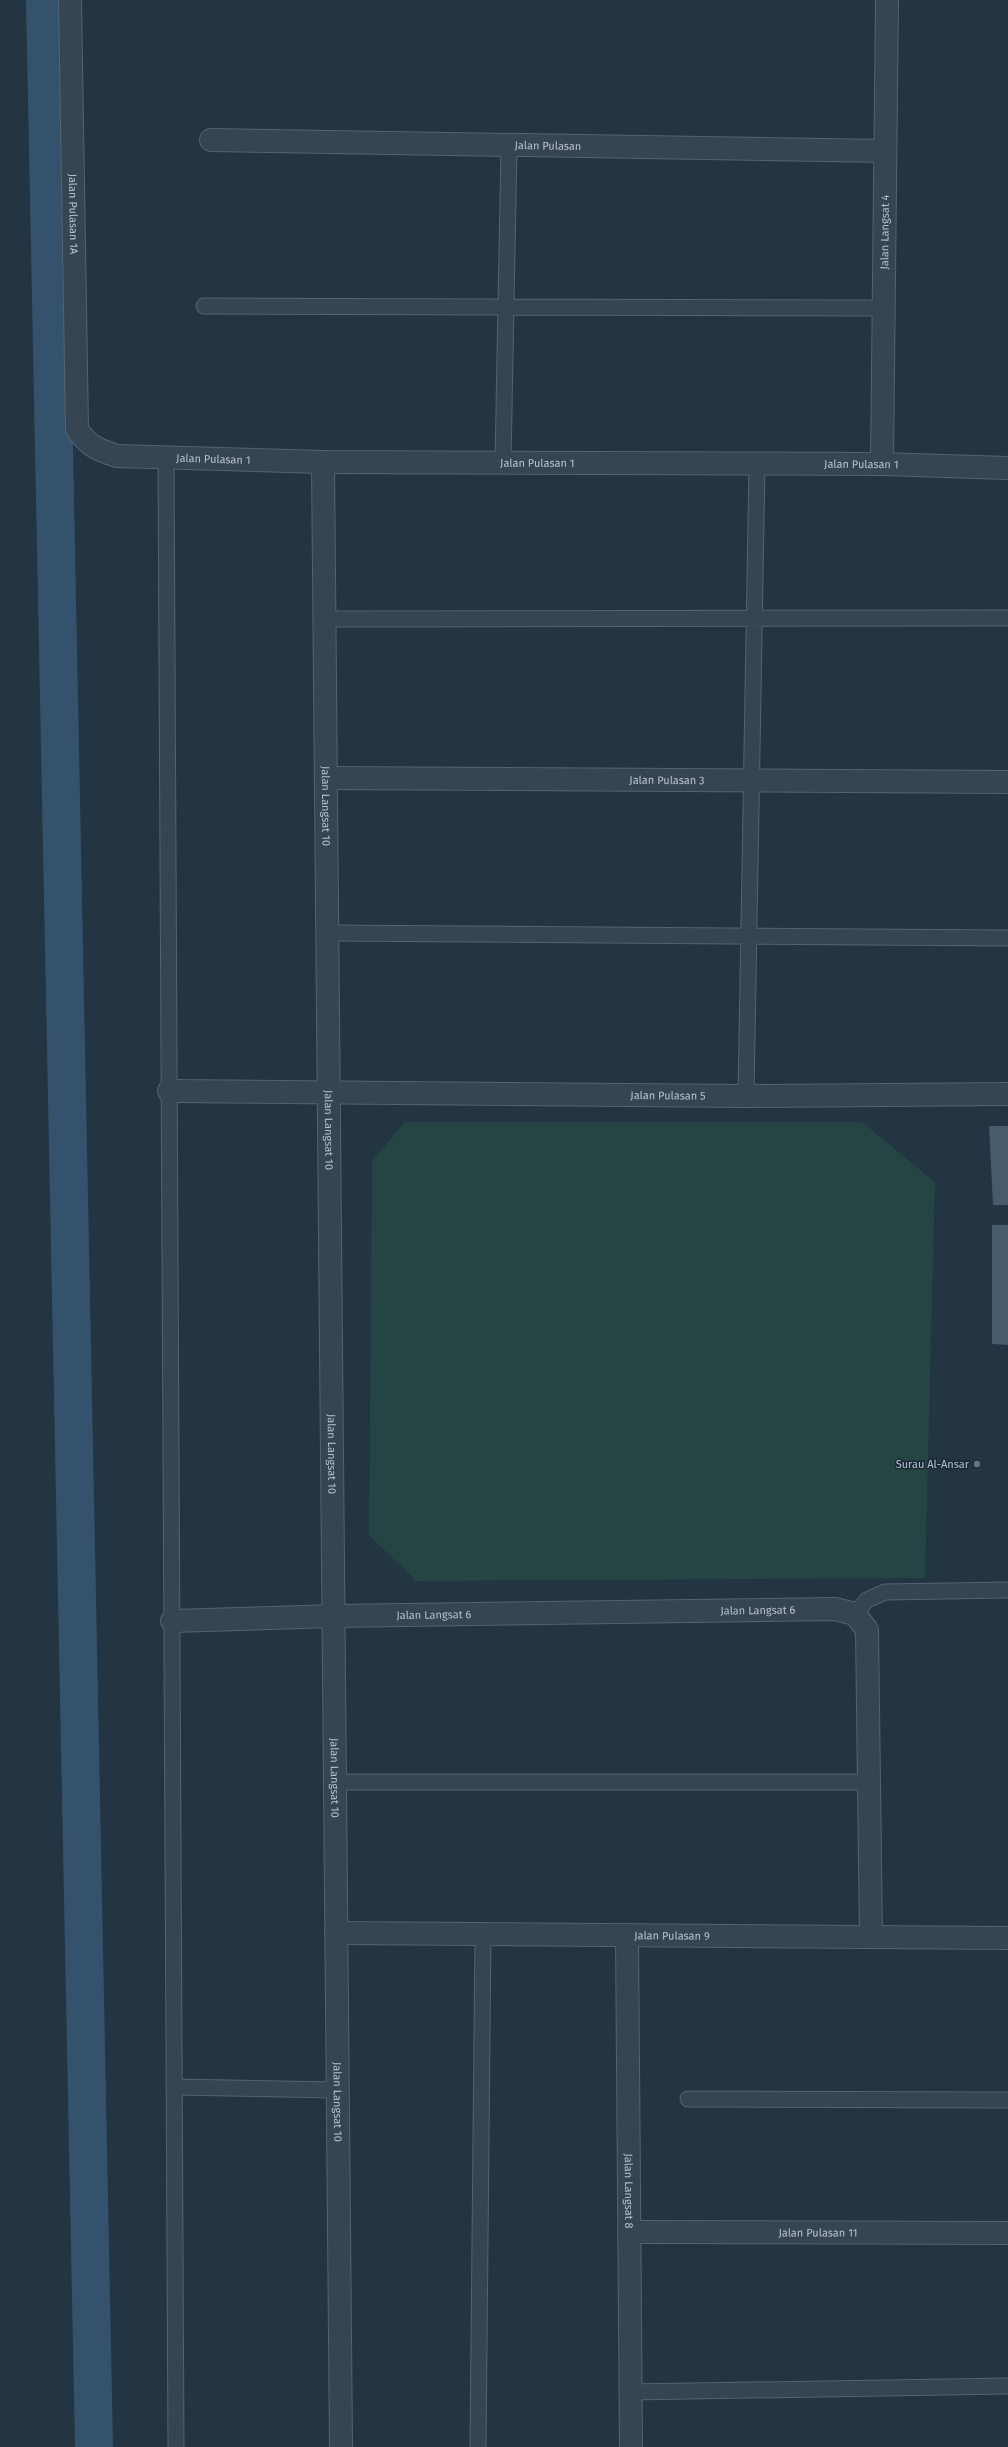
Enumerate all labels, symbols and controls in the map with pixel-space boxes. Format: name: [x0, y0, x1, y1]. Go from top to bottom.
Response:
street label: Jalan Pulasan: [514, 138, 581, 153]
street label: Jalan Pulasan 1A: [66, 173, 81, 255]
street label: Jalan Langsat 4: [878, 194, 891, 270]
street label: Jalan Pulasan 1: [176, 451, 251, 466]
street label: Jalan Pulasan 1: [500, 456, 575, 469]
street label: Jalan Pulasan 1: [824, 457, 899, 471]
street label: Jalan Langsat 10: [319, 766, 333, 846]
street label: Jalan Pulasan 3: [629, 773, 705, 787]
street label: Jalan Pulasan 5: [630, 1088, 706, 1102]
street label: Jalan Langsat 10: [322, 1090, 336, 1170]
street label: Jalan Langsat 10: [325, 1414, 339, 1494]
place label: Surau Al-Ansar: [896, 1458, 970, 1471]
marker: Surau Al-Ansar: [972, 1459, 982, 1469]
street label: Jalan Langsat 6: [720, 1603, 796, 1617]
street label: Jalan Langsat 6: [396, 1608, 472, 1622]
street label: Jalan Langsat 10: [328, 1738, 342, 1818]
street label: Jalan Pulasan 9: [634, 1929, 710, 1942]
street label: Jalan Langsat 10: [331, 2062, 345, 2142]
street label: Jalan Langsat 8: [622, 2153, 636, 2229]
street label: Jalan Pulasan 11: [778, 2226, 858, 2239]

